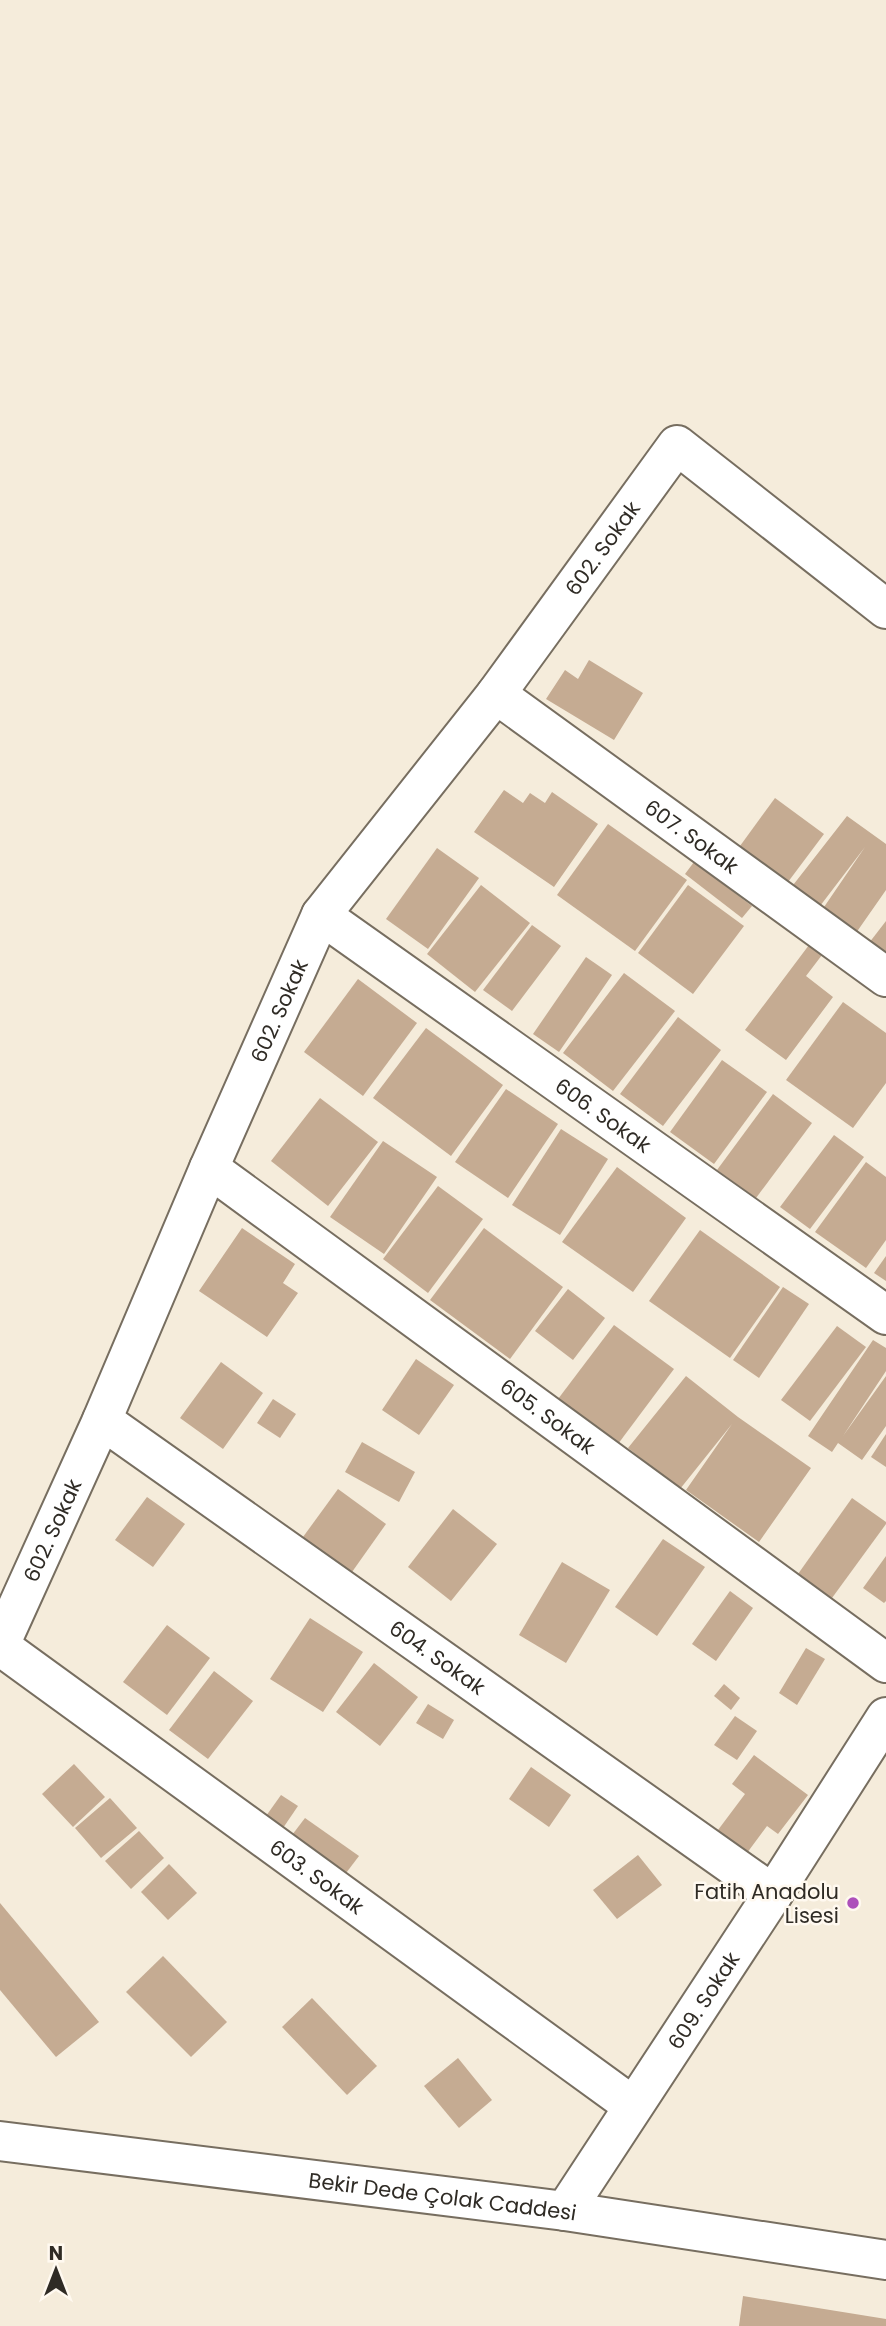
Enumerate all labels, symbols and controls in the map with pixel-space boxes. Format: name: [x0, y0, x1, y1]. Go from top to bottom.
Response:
street label: 602. Sokak: [558, 495, 646, 601]
street label: 607. Sokak: [639, 792, 745, 880]
street label: 602. Sokak: [243, 954, 314, 1067]
street label: 606. Sokak: [549, 1071, 657, 1159]
street label: 605. Sokak: [495, 1371, 602, 1461]
street label: 602. Sokak: [16, 1474, 88, 1586]
street label: 604. Sokak: [384, 1613, 492, 1701]
street label: 603. Sokak: [264, 1832, 371, 1921]
place label: Fatih Anadolu Lisesi: [694, 1877, 839, 1930]
marker: Fatih Anadolu Lisesi: [845, 1895, 861, 1911]
street label: 609. Sokak: [661, 1946, 746, 2055]
street label: Bekir Dede Çolak Caddesi: [307, 2165, 579, 2227]
north arrow: [21, 2235, 91, 2305]
text: N: [49, 2240, 63, 2267]

